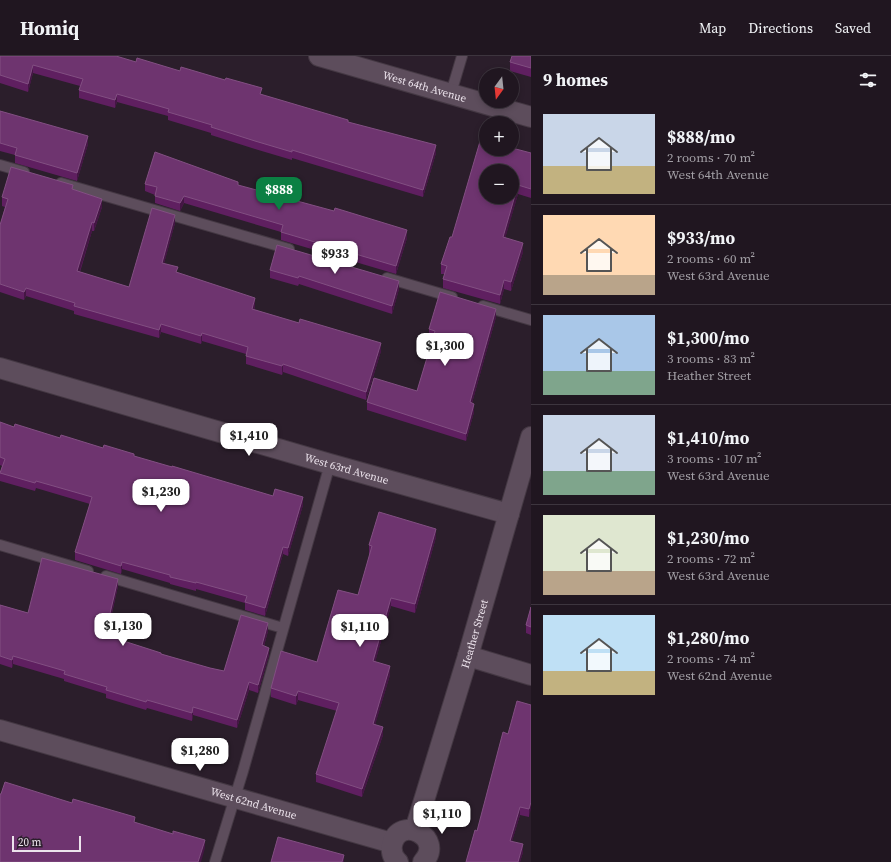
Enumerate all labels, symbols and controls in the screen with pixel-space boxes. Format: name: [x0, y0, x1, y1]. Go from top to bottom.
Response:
text: Homiq: [20, 15, 79, 41]
text: Map: [699, 18, 726, 38]
text: Directions: [748, 18, 813, 38]
text: Saved: [835, 18, 871, 38]
street label: West 64th Avenue: [381, 67, 469, 106]
north arrow: [479, 68, 519, 108]
map controls: [479, 68, 519, 204]
text: 9 homes: [543, 68, 608, 92]
icon: filters: [857, 69, 879, 91]
button: +: [479, 116, 519, 156]
text: $888/mo: [667, 125, 735, 149]
icon: home: [575, 130, 623, 178]
text: 2 rooms · 70 m²: [667, 149, 755, 166]
button: −: [479, 164, 519, 204]
text: West 64th Avenue: [667, 166, 769, 183]
pin: $888: [255, 177, 303, 211]
text: $888: [265, 181, 293, 198]
text: $933/mo: [667, 226, 735, 250]
icon: home: [575, 231, 623, 279]
pin: $933: [311, 241, 359, 275]
text: $933: [321, 245, 349, 262]
text: 2 rooms · 60 m²: [667, 250, 755, 267]
text: West 63rd Avenue: [667, 267, 770, 284]
text: $1,300/mo: [667, 326, 749, 350]
icon: home: [575, 331, 623, 379]
pin: $1,300: [412, 333, 478, 367]
text: $1,300: [425, 337, 465, 354]
text: 3 rooms · 83 m²: [667, 350, 755, 367]
text: Heather Street: [667, 367, 751, 384]
pin: $1,410: [216, 423, 282, 457]
text: $1,410/mo: [667, 426, 749, 450]
text: $1,410: [229, 427, 269, 444]
icon: home: [575, 431, 623, 479]
street label: West 63rd Avenue: [303, 449, 391, 488]
text: 3 rooms · 107 m²: [667, 450, 762, 467]
text: West 63rd Avenue: [667, 467, 770, 484]
pin: $1,230: [128, 479, 194, 513]
text: $1,230: [141, 483, 181, 500]
text: $1,230/mo: [667, 526, 749, 550]
icon: home: [575, 531, 623, 579]
text: 2 rooms · 72 m²: [667, 550, 755, 567]
text: West 63rd Avenue: [667, 567, 770, 584]
street label: Heather Street: [457, 597, 492, 670]
pin: $1,130: [90, 613, 156, 647]
pin: $1,110: [327, 614, 393, 648]
text: $1,130: [103, 617, 143, 634]
text: $1,110: [340, 618, 380, 635]
text: $1,280/mo: [667, 626, 749, 650]
icon: home: [575, 631, 623, 679]
text: 2 rooms · 74 m²: [667, 650, 755, 667]
text: West 62nd Avenue: [667, 667, 772, 684]
pin: $1,280: [167, 738, 233, 772]
text: $1,280: [180, 742, 220, 759]
street label: West 62nd Avenue: [209, 784, 299, 823]
pin: $1,110: [409, 801, 475, 835]
text: $1,110: [422, 805, 462, 822]
scale bar: [12, 834, 81, 853]
text: 20 m: [18, 835, 41, 850]

